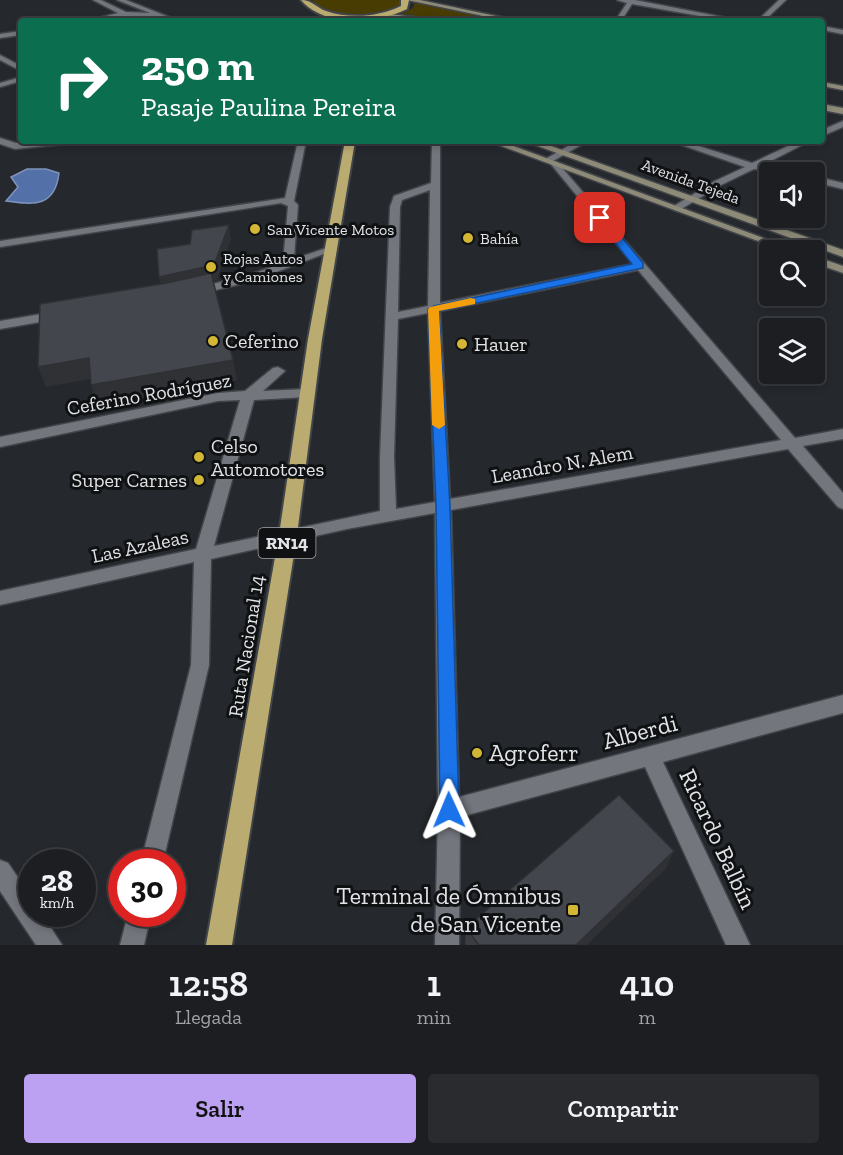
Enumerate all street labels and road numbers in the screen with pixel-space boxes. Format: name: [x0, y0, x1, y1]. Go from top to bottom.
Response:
street label: Avenida Tejeda: [639, 155, 743, 208]
street label: Ceferino Rodríguez: [65, 368, 233, 420]
street label: Leandro N. Alem: [490, 440, 635, 488]
street label: Las Azaleas: [89, 524, 191, 568]
road number: RN14: [258, 528, 316, 558]
street label: Ruta Nacional 14: [223, 573, 269, 719]
street label: Alberdi: [599, 708, 681, 755]
street label: Ricardo Balbín: [673, 764, 764, 914]

